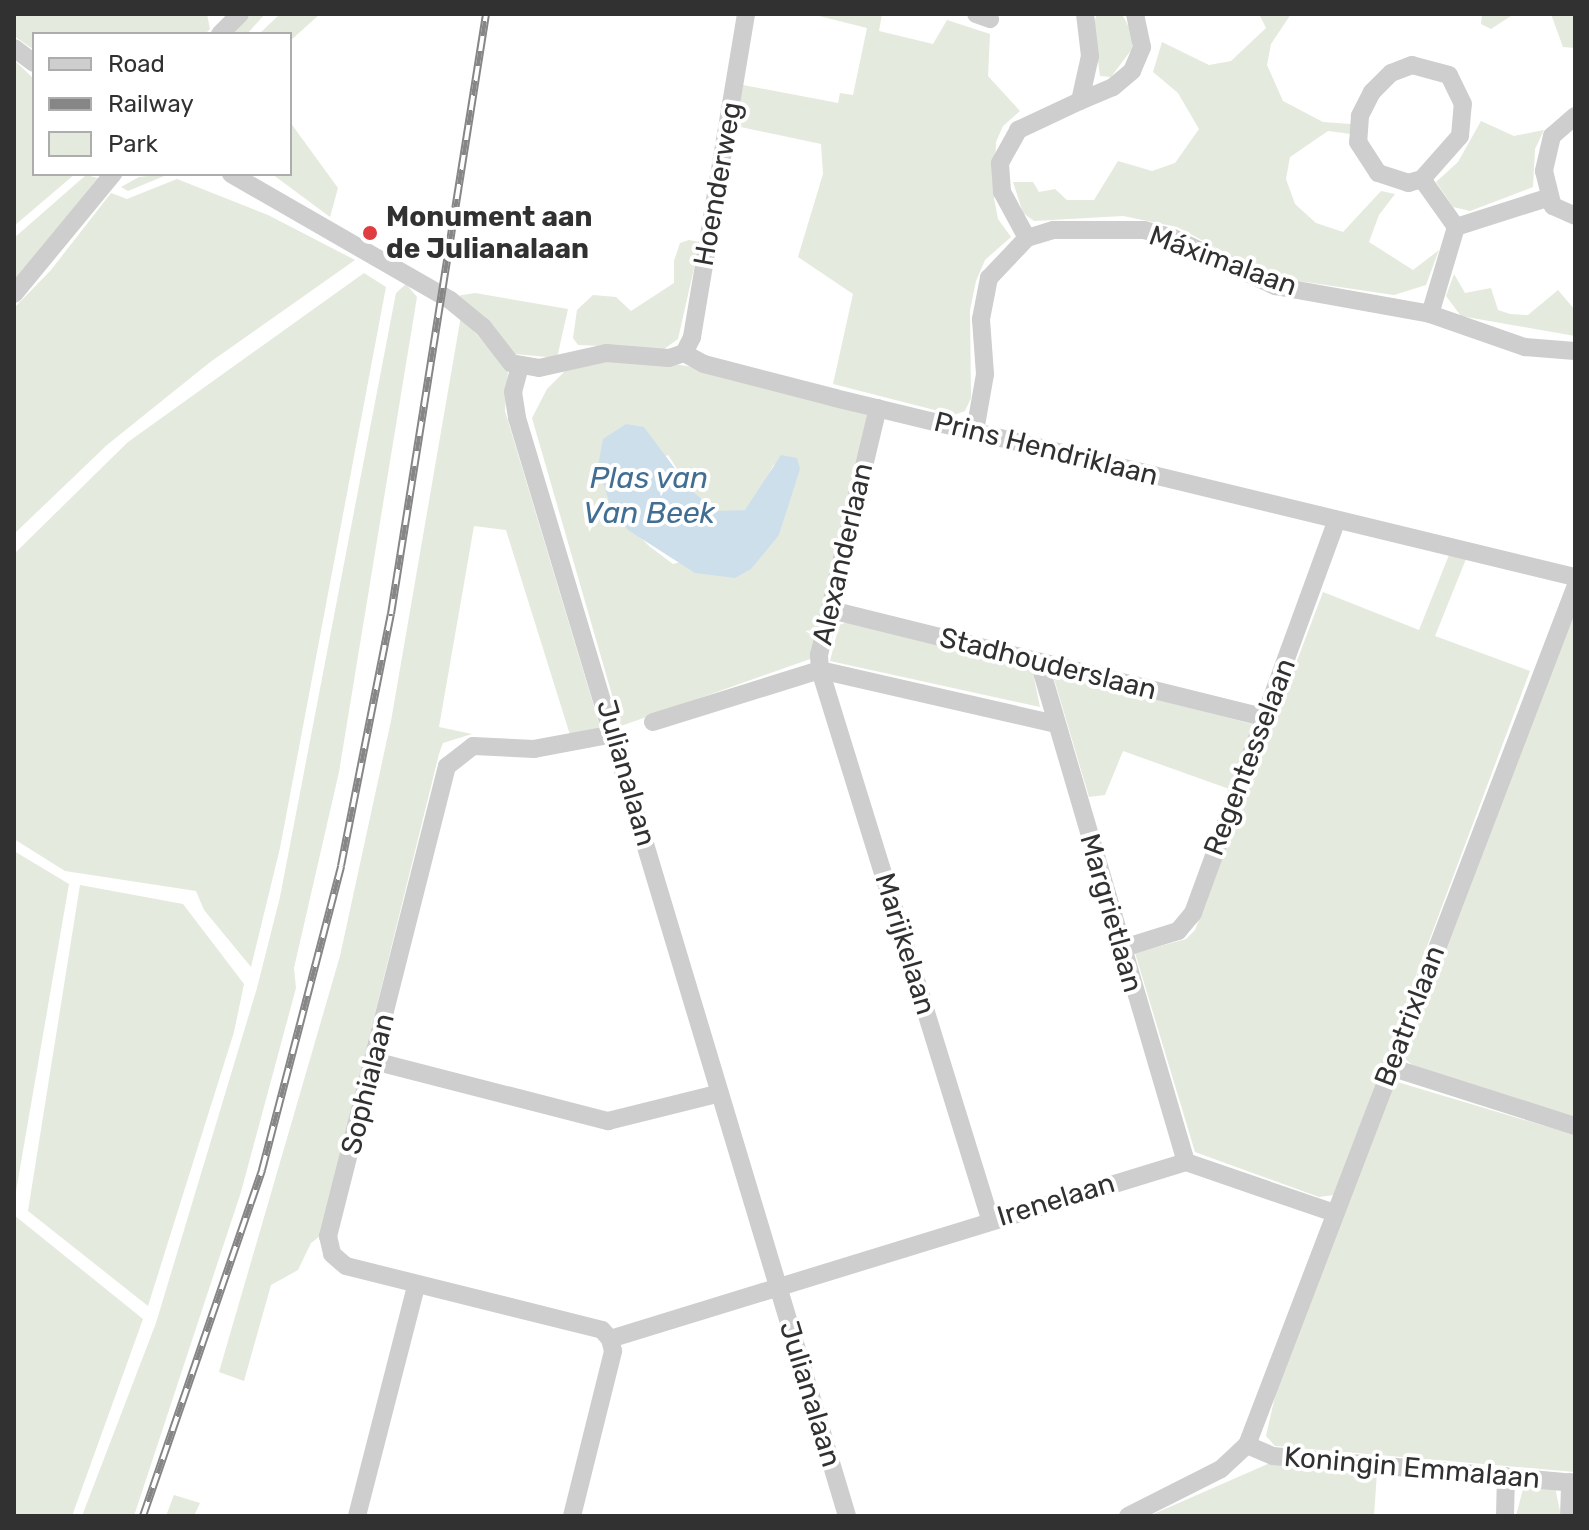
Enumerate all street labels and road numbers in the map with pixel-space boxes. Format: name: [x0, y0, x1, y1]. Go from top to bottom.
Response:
street label: Hoenderweg: [687, 99, 749, 269]
street label: Máximalaan: [1145, 219, 1301, 303]
street label: Prins Hendriklaan: [931, 405, 1161, 493]
street label: Alexanderlaan: [806, 460, 880, 648]
street label: Stadhouderslaan: [936, 621, 1160, 707]
street label: Regentesselaan: [1197, 654, 1303, 860]
street label: Julianalaan: [589, 696, 663, 850]
street label: Margrietlaan: [1072, 830, 1150, 996]
street label: Marijkelaan: [868, 869, 942, 1019]
street label: Beatrixlaan: [1368, 941, 1452, 1091]
street label: Sophialaan: [334, 1010, 402, 1158]
street label: Irenelaan: [993, 1166, 1119, 1234]
street label: Julianalaan: [772, 1317, 848, 1471]
street label: Koningin Emmalaan: [1283, 1440, 1541, 1496]

